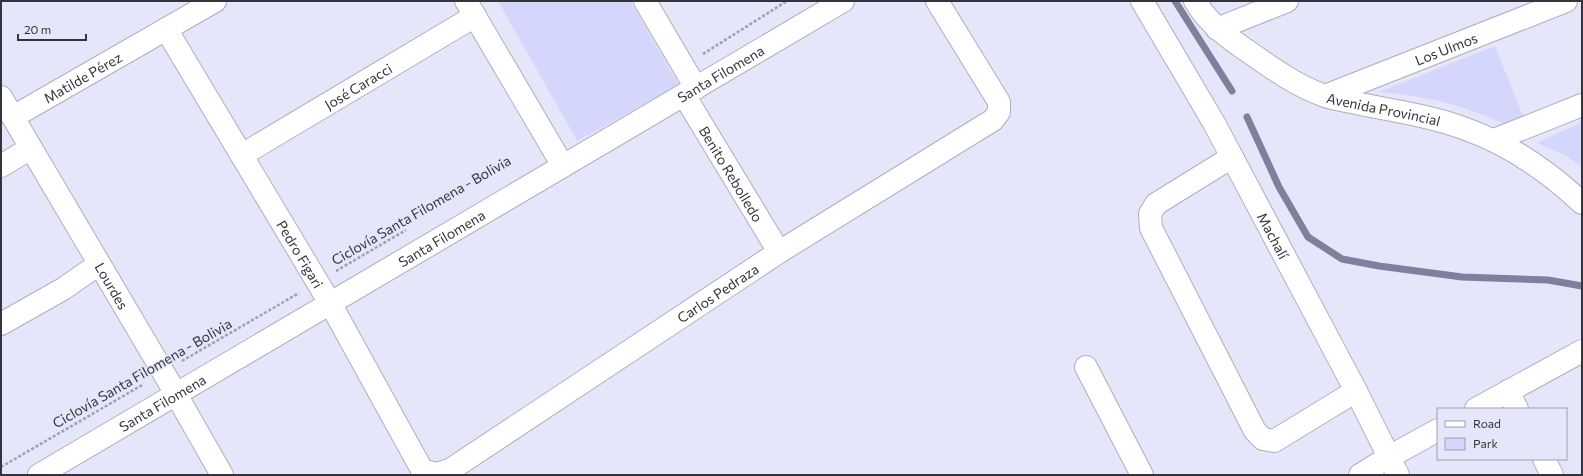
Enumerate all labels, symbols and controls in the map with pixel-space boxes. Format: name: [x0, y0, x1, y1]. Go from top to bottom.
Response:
scale bar: [18, 16, 86, 42]
text: 20 m: [24, 22, 51, 36]
street label: Los Ulmos: [1412, 28, 1480, 68]
street label: Santa Filomena: [674, 41, 767, 105]
street label: Matilde Pérez: [40, 48, 125, 106]
street label: José Caracci: [321, 59, 395, 113]
street label: Avenida Provincial: [1325, 89, 1442, 129]
street label: Benito Rebolledo: [696, 123, 767, 225]
street label: Ciclovía Santa Filomena - Bolivia: [328, 152, 514, 268]
street label: Santa Filomena: [395, 206, 487, 270]
street label: Machalí: [1254, 209, 1293, 262]
street label: Pedro Figari: [274, 217, 327, 291]
street label: Lourdes: [92, 259, 133, 312]
street label: Carlos Pedraza: [673, 260, 762, 326]
street label: Ciclovía Santa Filomena - Bolivia: [49, 315, 235, 431]
street label: Santa Filomena: [115, 371, 209, 435]
legend: [1437, 408, 1567, 460]
text: Road: [1473, 416, 1501, 430]
text: Park: [1473, 436, 1499, 450]

